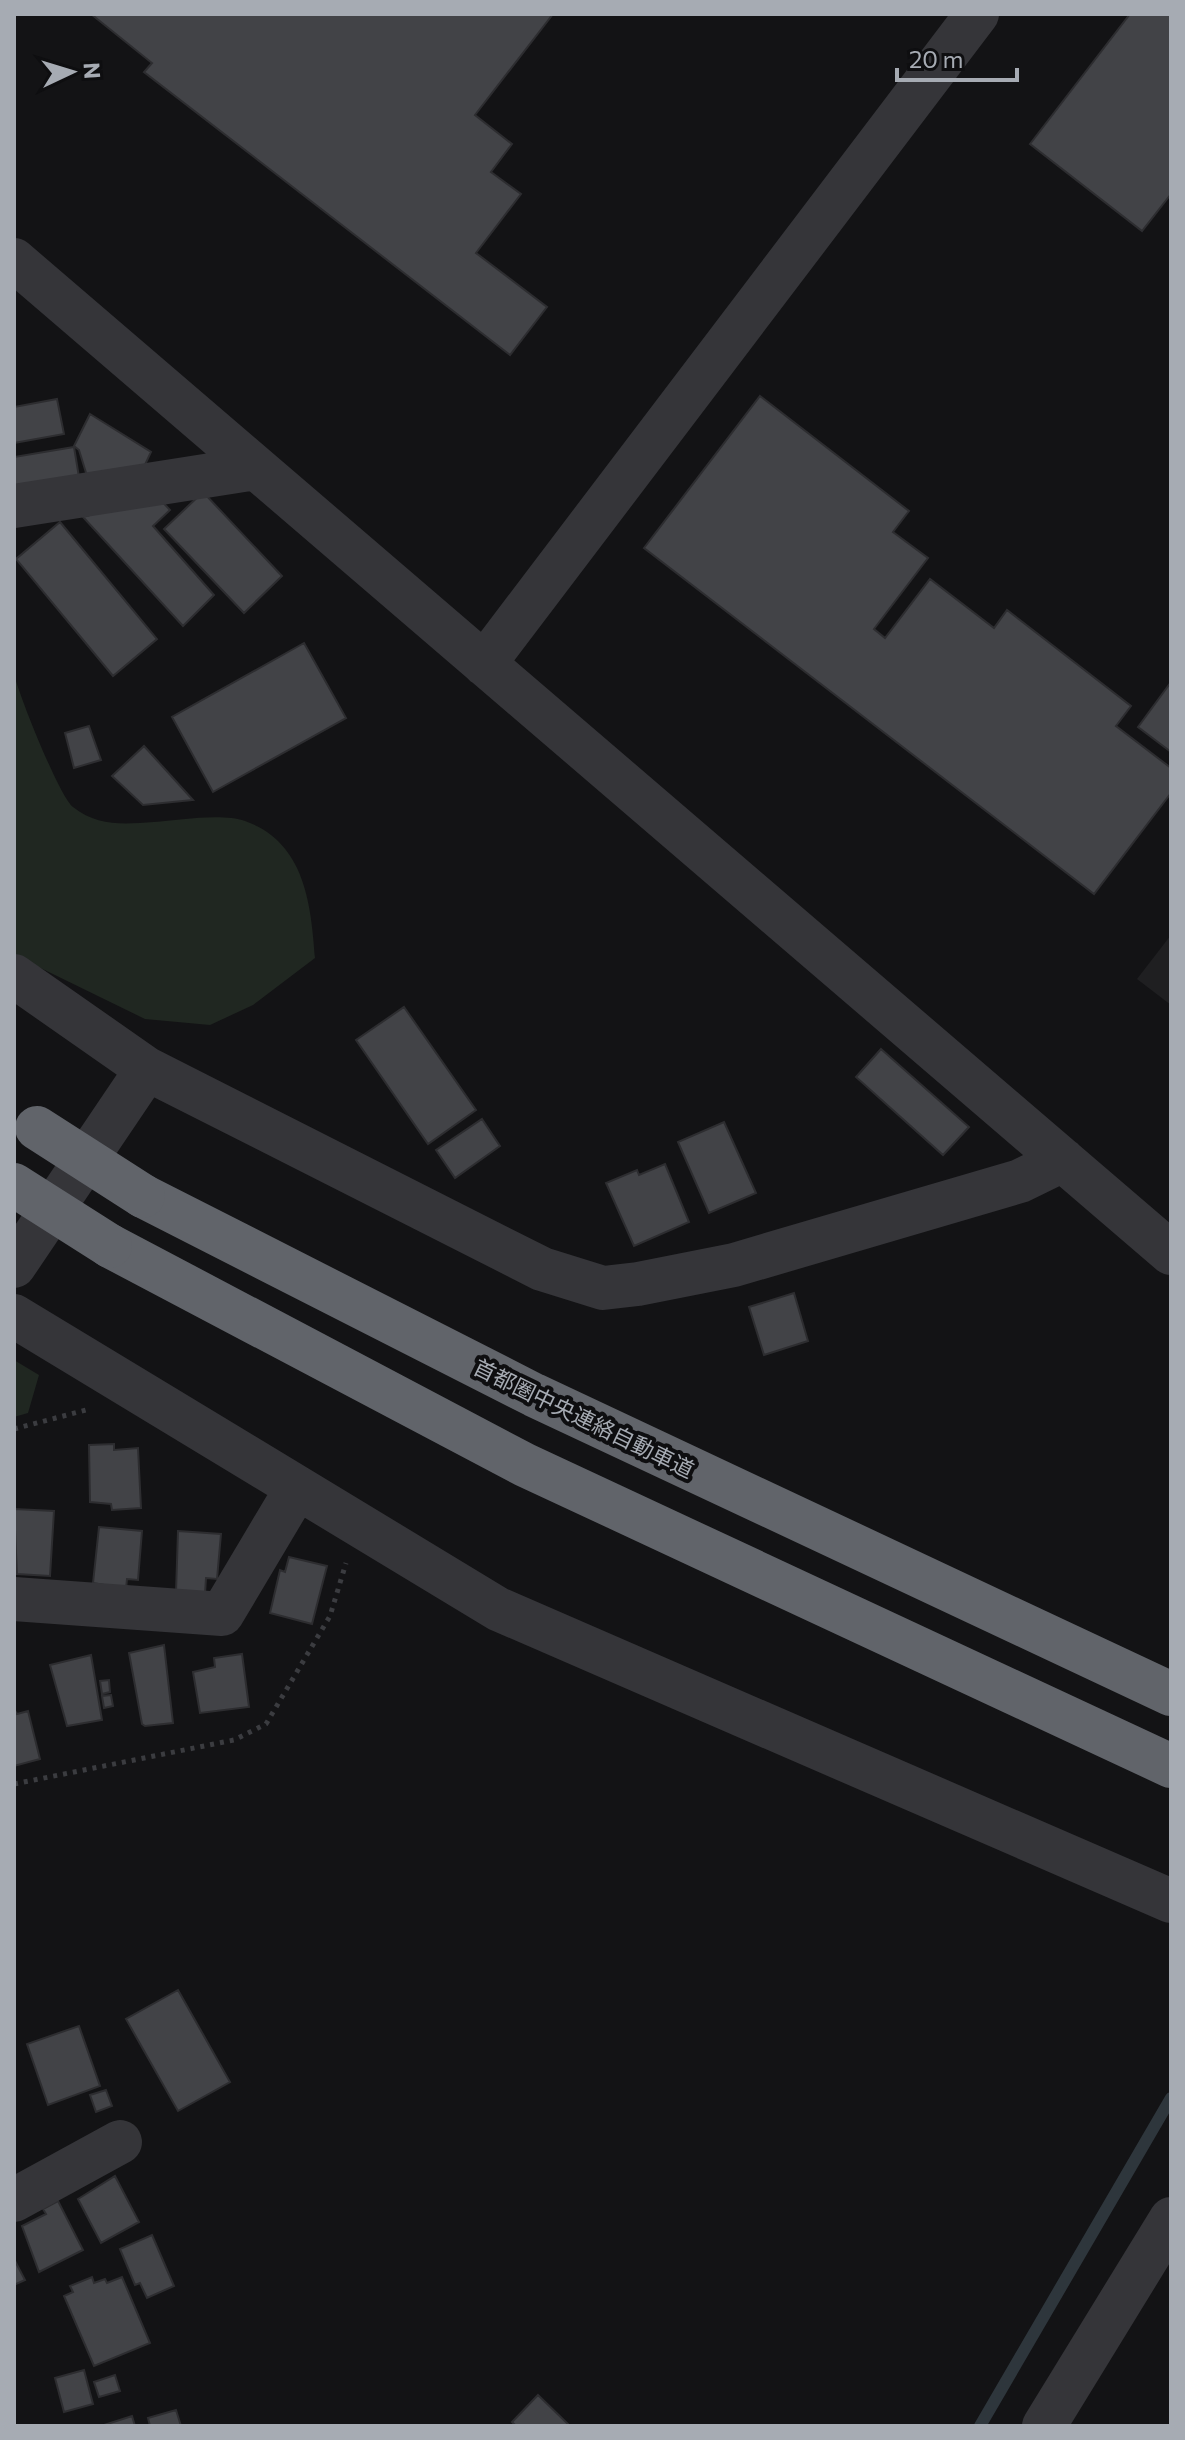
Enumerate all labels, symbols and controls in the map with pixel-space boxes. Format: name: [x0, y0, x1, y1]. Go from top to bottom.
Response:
north arrow: [32, 32, 112, 112]
scale bar: [897, 32, 1017, 82]
text: 20 m: [909, 44, 963, 73]
text: N: [78, 61, 106, 80]
street label: 首都圏中央連絡自動車道: [469, 1353, 699, 1483]

